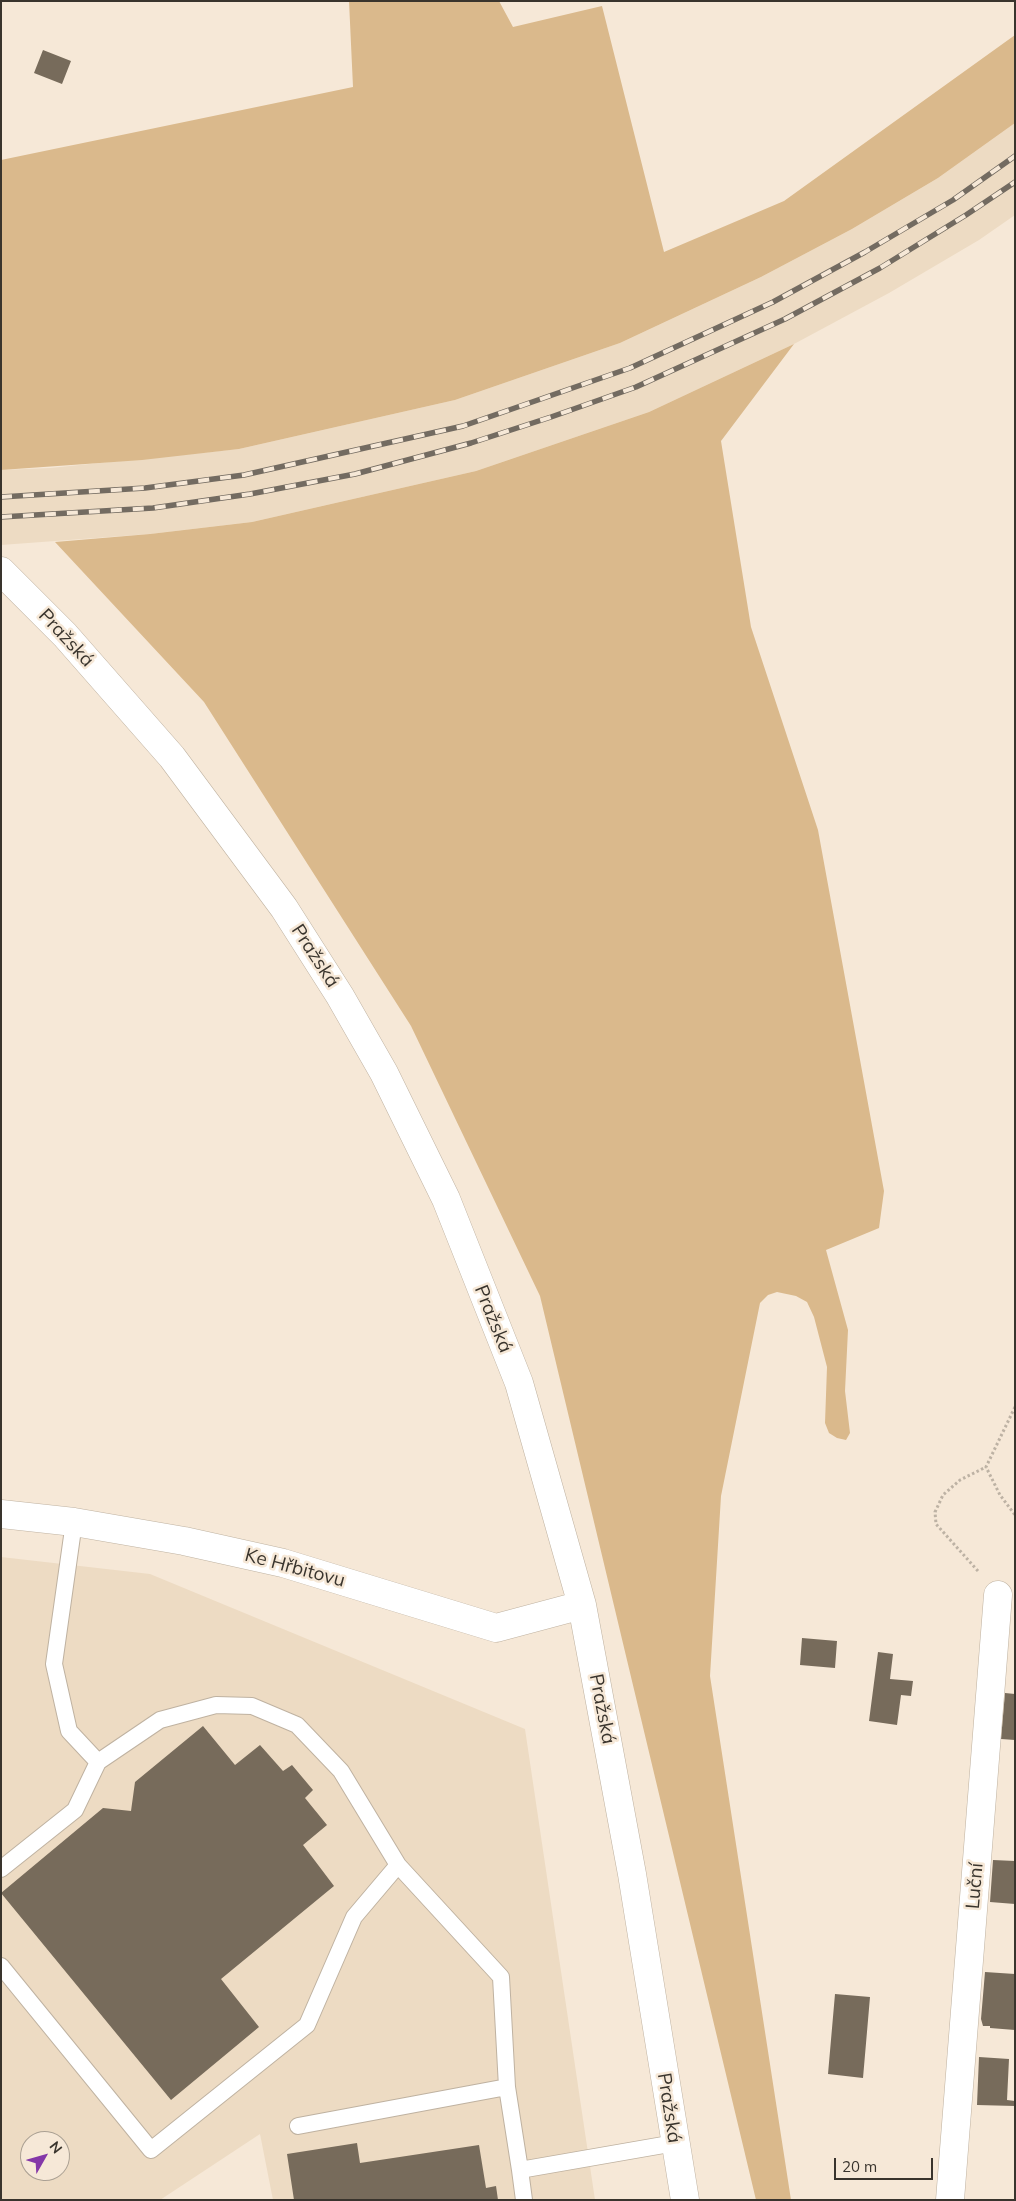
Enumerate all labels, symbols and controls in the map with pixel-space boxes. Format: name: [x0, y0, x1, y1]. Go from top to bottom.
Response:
street label: Pražská: [34, 604, 98, 672]
street label: Pražská: [286, 920, 344, 992]
street label: Pražská: [469, 1282, 517, 1356]
street label: Ke Hřbitovu: [242, 1544, 348, 1592]
street label: Pražská: [584, 1672, 620, 1746]
street label: Luční: [962, 1862, 988, 1910]
street label: Pražská: [652, 2071, 686, 2145]
north arrow: [20, 2131, 70, 2181]
text: N: [46, 2138, 66, 2157]
scale bar: [836, 2148, 935, 2180]
text: 20 m: [842, 2157, 877, 2176]

